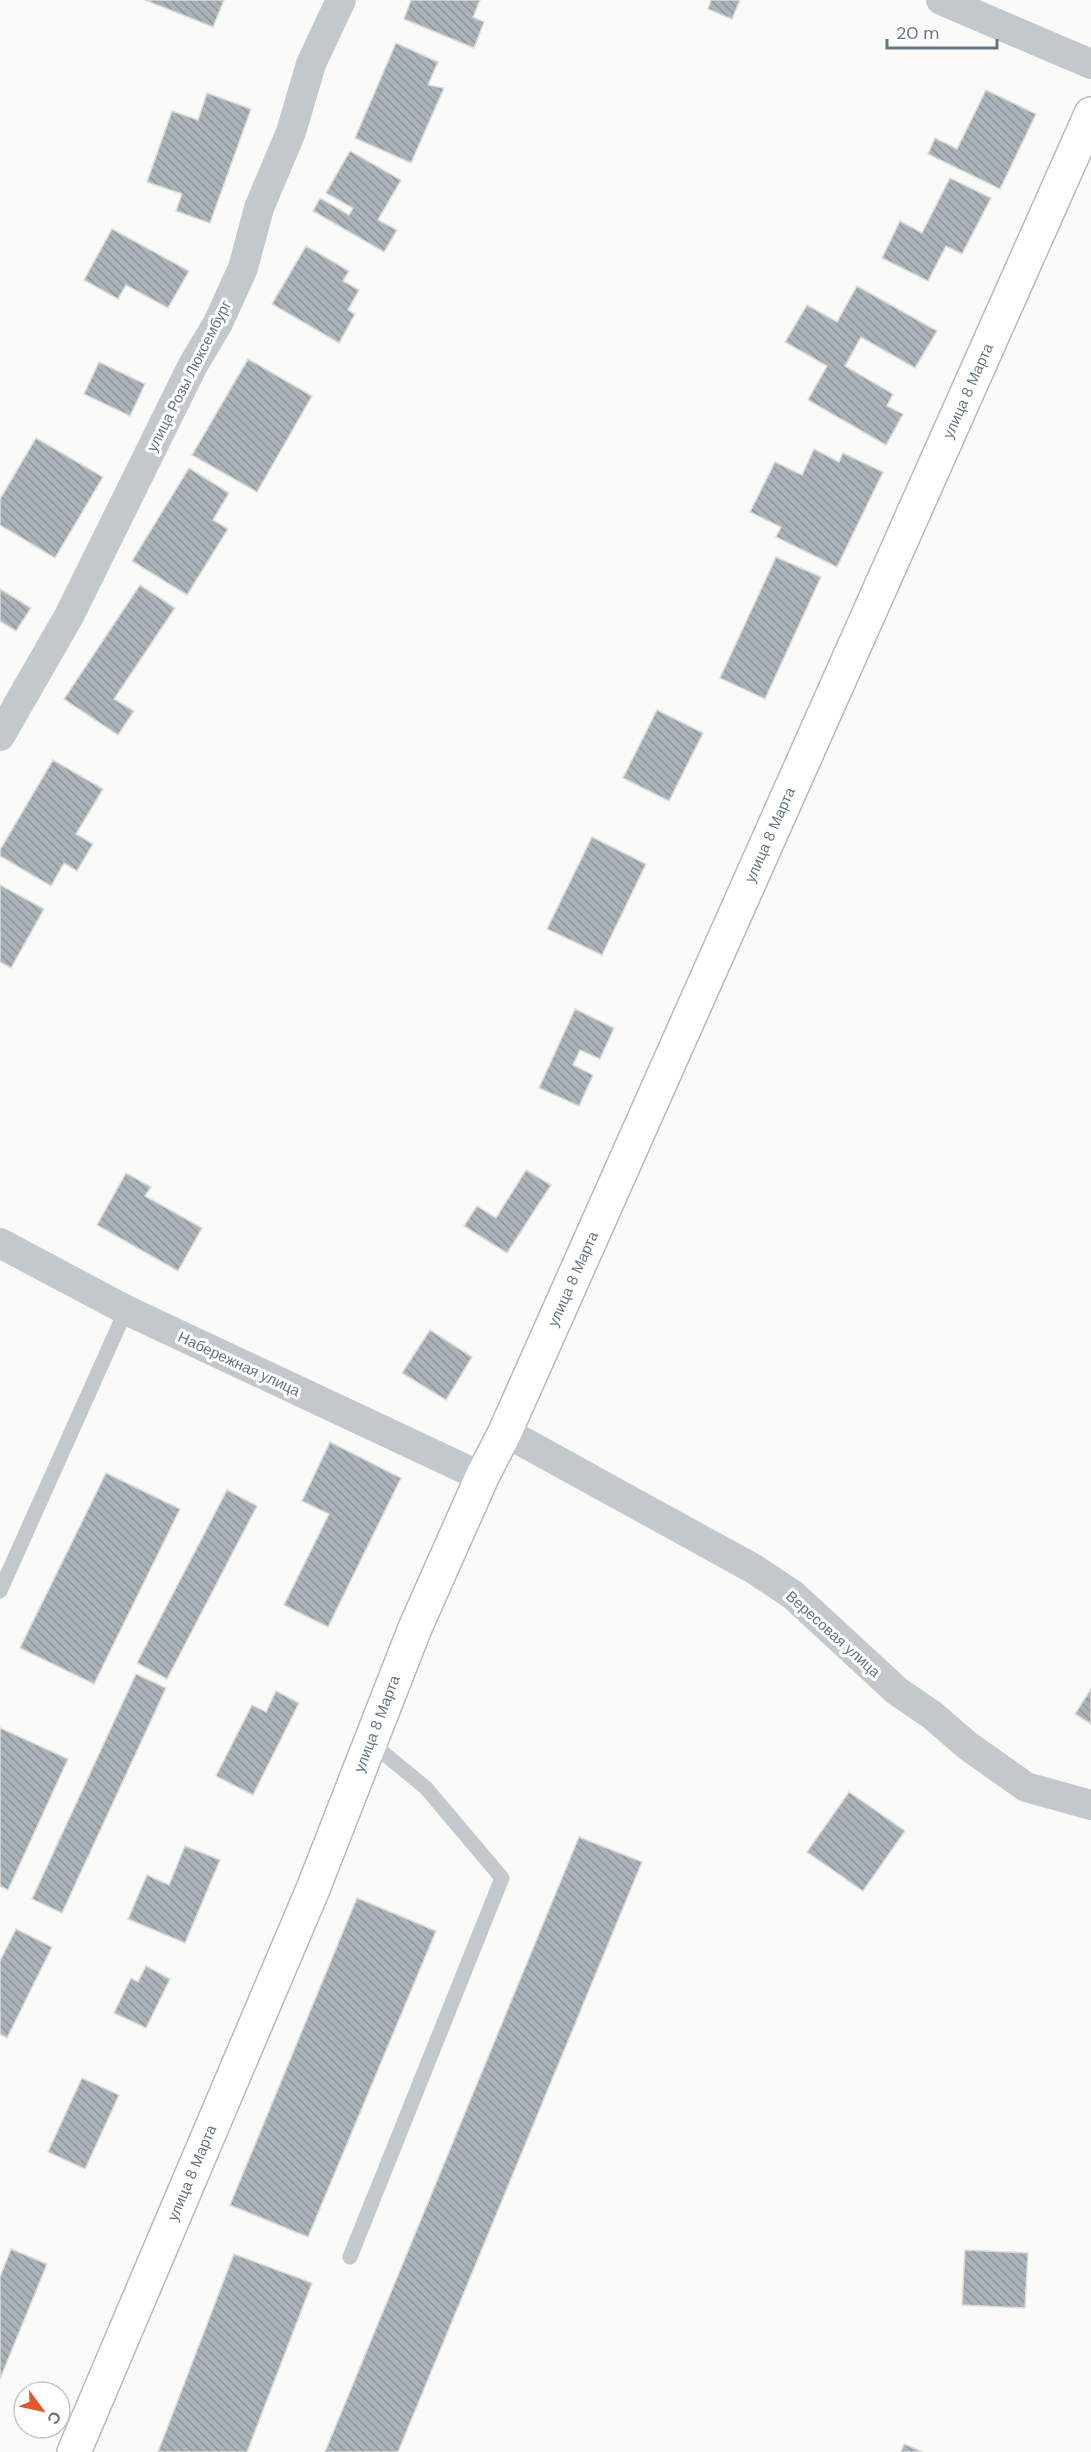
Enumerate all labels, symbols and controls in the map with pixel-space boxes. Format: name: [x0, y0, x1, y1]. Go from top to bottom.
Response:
scale bar: [887, 12, 996, 50]
text: 20 m: [896, 21, 939, 45]
street label: улица Розы Люксембург: [142, 296, 236, 455]
street label: улица 8 Марта: [938, 340, 998, 442]
street label: улица 8 Марта: [740, 784, 800, 886]
street label: улица 8 Марта: [543, 1228, 603, 1330]
street label: Набережная улица: [175, 1327, 304, 1401]
street label: Вересовая улица: [782, 1586, 885, 1682]
street label: улица 8 Марта: [349, 1672, 405, 1775]
street label: улица 8 Марта: [163, 2121, 221, 2224]
north arrow: [12, 2380, 72, 2440]
text: С: [42, 2407, 66, 2429]

